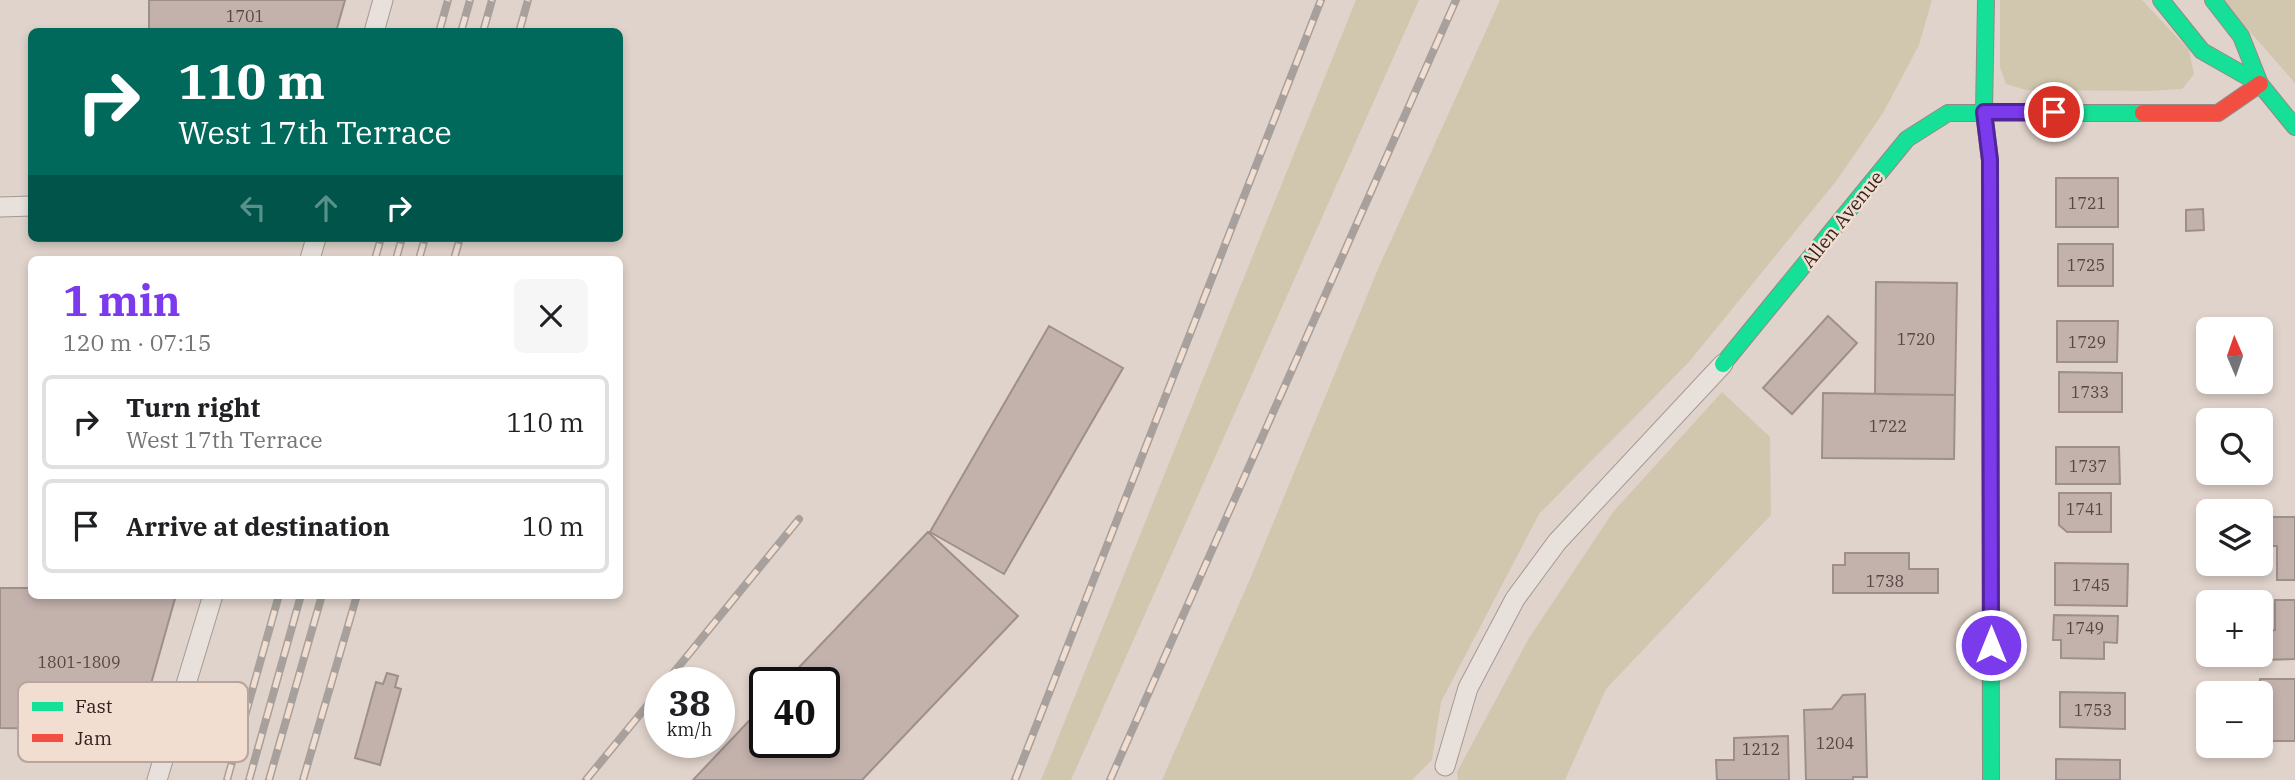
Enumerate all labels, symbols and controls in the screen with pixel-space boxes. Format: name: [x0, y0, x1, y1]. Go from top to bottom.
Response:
house number: 1701: [226, 6, 264, 26]
text: 110 m: [178, 49, 325, 112]
icon: right: [63, 56, 154, 147]
pin: [2024, 82, 2084, 142]
icon: arrive: [2035, 93, 2073, 131]
text: West 17th Terrace: [178, 111, 452, 153]
street label: Allen Avenue: [1796, 166, 1888, 272]
icon: left: [234, 189, 272, 227]
icon: ahead: [307, 189, 345, 227]
icon: right: [380, 189, 418, 227]
house number: 1721: [2068, 193, 2106, 213]
house number: 1725: [2067, 255, 2105, 275]
text: 1 min: [63, 273, 181, 328]
button: close: [514, 279, 588, 353]
north arrow: [2196, 317, 2273, 394]
map controls: [2196, 317, 2273, 758]
text: 120 m · 07:15: [63, 327, 212, 357]
house number: 1720: [1897, 329, 1935, 349]
house number: 1729: [2068, 332, 2106, 352]
house number: 1733: [2071, 382, 2109, 402]
text: Turn right: [126, 390, 260, 424]
icon: right: [67, 403, 105, 441]
text: 110 m: [506, 405, 584, 439]
button: search: [2196, 408, 2273, 485]
house number: 1722: [1869, 416, 1907, 436]
text: West 17th Terrace: [126, 424, 323, 454]
house number: 1737: [2069, 456, 2107, 476]
house number: 1741: [2066, 499, 2104, 519]
button: layers: [2196, 499, 2273, 576]
icon: arrive: [67, 507, 105, 545]
text: Arrive at destination: [126, 509, 390, 543]
text: 10 m: [522, 509, 584, 543]
house number: 1738: [1866, 571, 1904, 591]
house number: 1745: [2072, 575, 2110, 595]
button: +: [2196, 590, 2273, 667]
position arrow: [1954, 608, 2028, 682]
house number: 1749: [2066, 618, 2104, 638]
house number: 1801-1809: [37, 652, 121, 672]
speed limit sign: 40: [749, 667, 840, 758]
text: 38: [668, 680, 711, 726]
button: −: [2196, 681, 2273, 758]
legend: [18, 682, 248, 762]
text: Fast: [75, 694, 113, 718]
house number: 1753: [2074, 700, 2112, 720]
text: km/h: [667, 718, 712, 741]
text: Jam: [75, 726, 112, 750]
house number: 1204: [1816, 733, 1854, 753]
house number: 1212: [1742, 739, 1780, 759]

